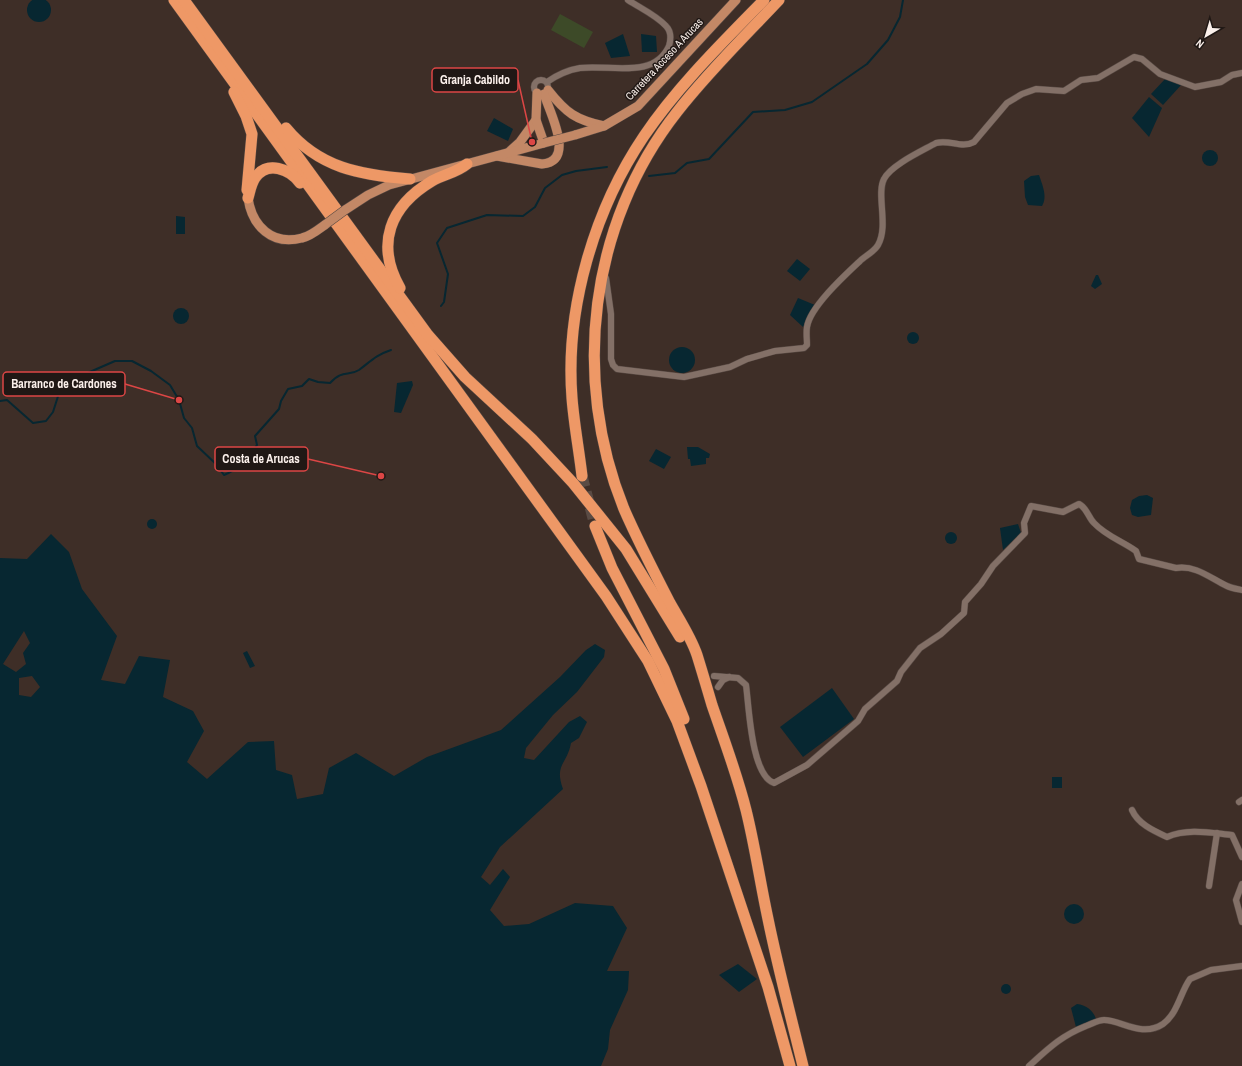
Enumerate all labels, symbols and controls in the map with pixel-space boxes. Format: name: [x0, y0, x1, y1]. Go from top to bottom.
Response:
street label: Carretera Acceso A Arucas: [622, 15, 706, 103]
north arrow: [1186, 16, 1226, 56]
text: N: [1193, 36, 1207, 51]
callout: Granja Cabildo: [432, 68, 518, 92]
text: Granja Cabildo: [440, 72, 510, 88]
callout: Barranco de Cardones: [3, 372, 125, 396]
text: Barranco de Cardones: [11, 376, 117, 392]
callout: Costa de Arucas: [215, 447, 308, 471]
text: Costa de Arucas: [222, 451, 300, 467]

